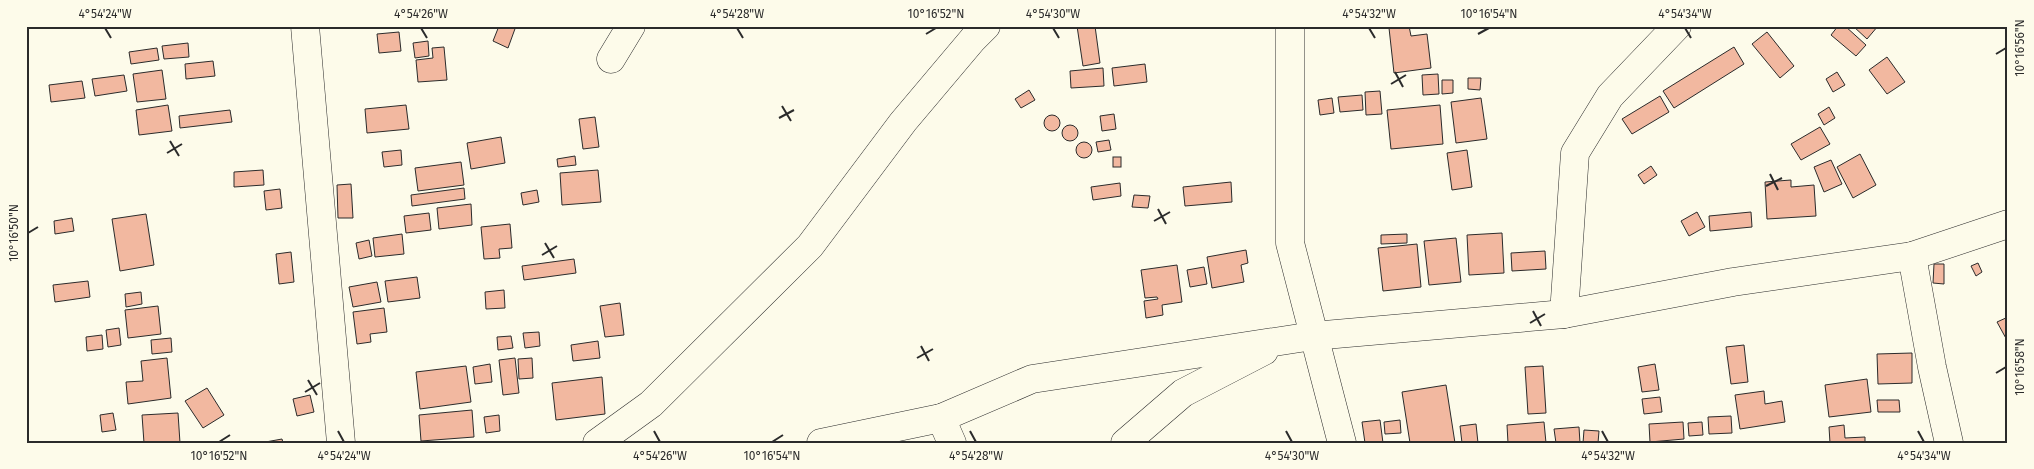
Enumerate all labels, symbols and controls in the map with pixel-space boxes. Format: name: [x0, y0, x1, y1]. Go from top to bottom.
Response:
text: 4°54'24"W: [78, 7, 132, 21]
text: 4°54'26"W: [394, 7, 448, 21]
text: 4°54'28"W: [710, 7, 764, 21]
text: 10°16'52"N: [908, 7, 964, 21]
text: 4°54'30"W: [1026, 7, 1080, 21]
text: 4°54'32"W: [1342, 7, 1396, 21]
text: 10°16'54"N: [1461, 7, 1517, 21]
text: 4°54'34"W: [1658, 7, 1712, 21]
text: 10°16'56"N: [2013, 19, 2027, 77]
text: 10°16'50"N: [7, 204, 21, 262]
text: 10°16'58"N: [2013, 338, 2027, 396]
text: 10°16'52"N: [191, 449, 247, 463]
text: 4°54'24"W: [317, 449, 371, 463]
text: 4°54'26"W: [633, 449, 687, 463]
text: 10°16'54"N: [744, 449, 800, 463]
text: 4°54'28"W: [949, 449, 1003, 463]
text: 4°54'30"W: [1265, 449, 1319, 463]
text: 4°54'32"W: [1581, 449, 1635, 463]
text: 4°54'34"W: [1897, 449, 1951, 463]

